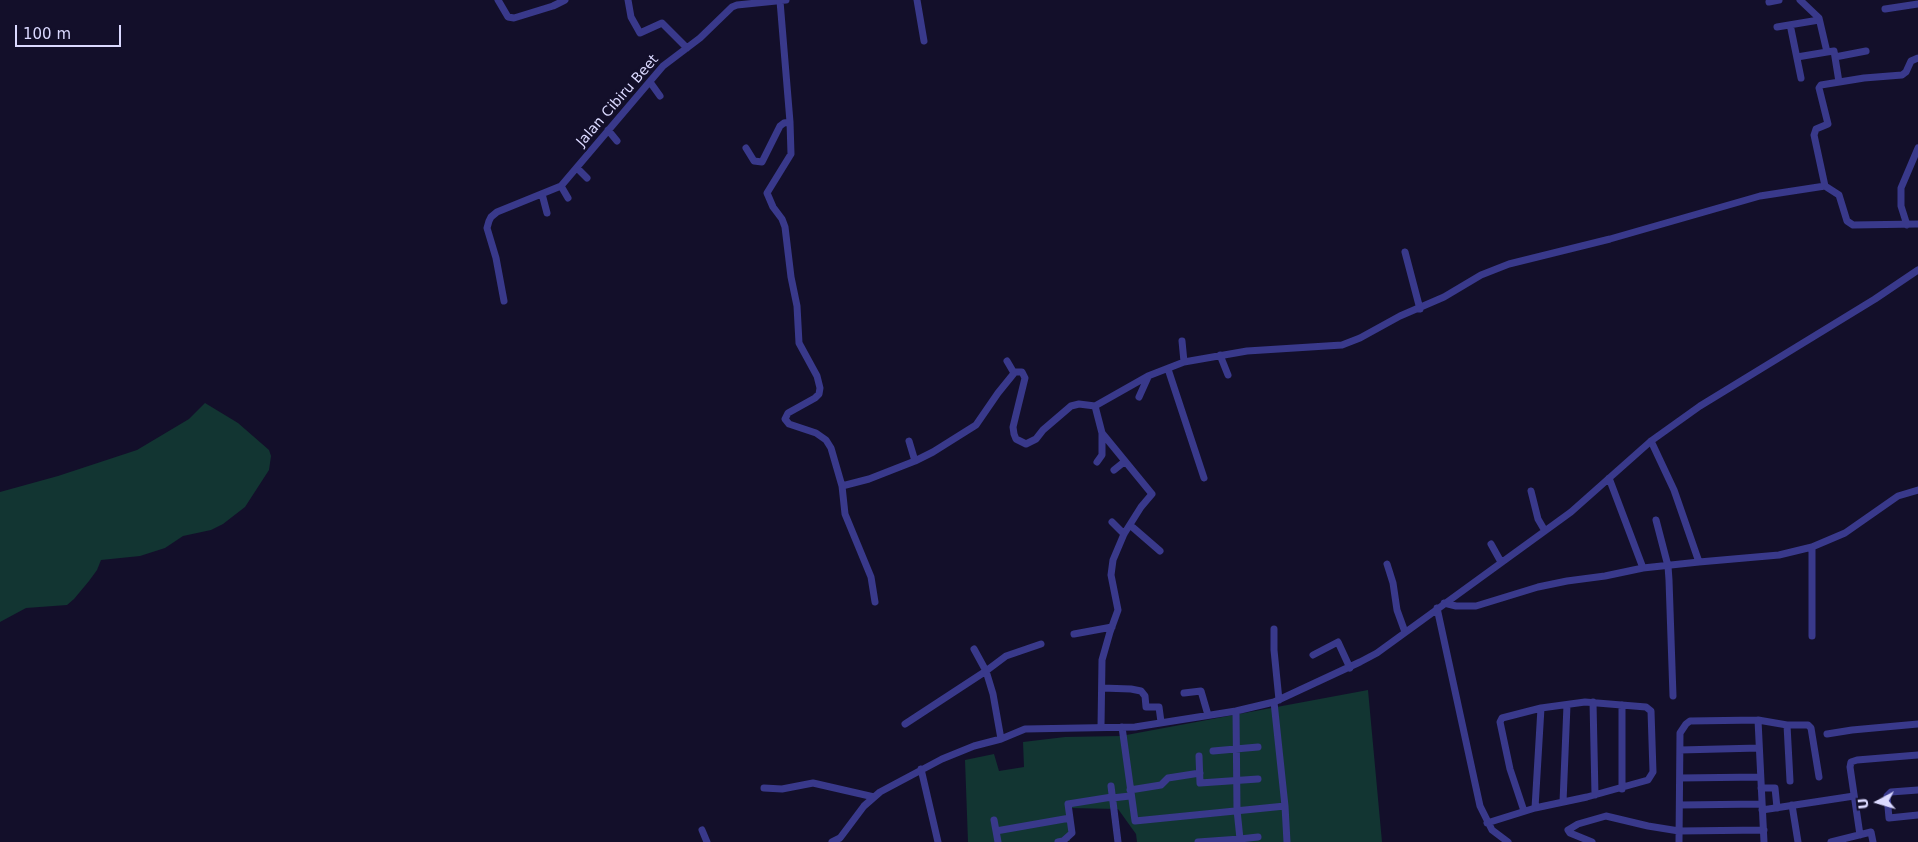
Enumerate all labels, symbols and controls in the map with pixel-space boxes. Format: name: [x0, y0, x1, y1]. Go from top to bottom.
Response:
scale bar: [18, 15, 124, 47]
text: 100 m: [23, 25, 71, 43]
street label: Jalan Cibiru Beet: [573, 52, 663, 150]
north arrow: [1853, 777, 1903, 827]
text: U: [1855, 797, 1872, 810]

